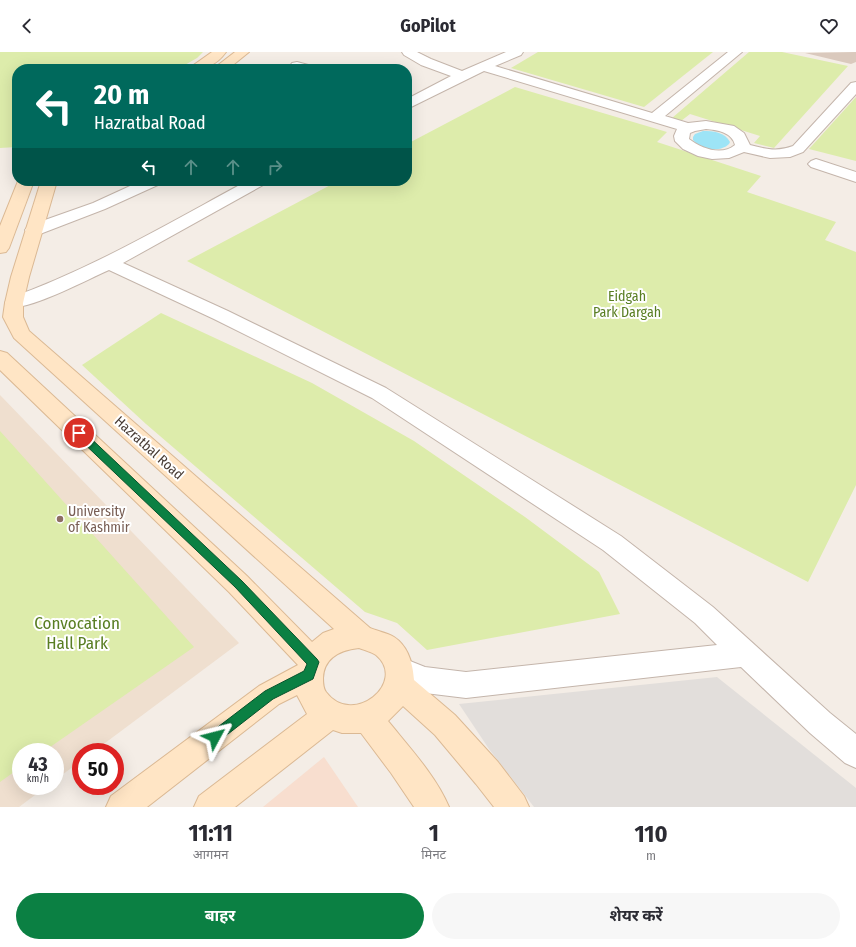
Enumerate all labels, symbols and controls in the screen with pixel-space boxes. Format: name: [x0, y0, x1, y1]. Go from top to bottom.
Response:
icon: back: [16, 15, 38, 37]
text: GoPilot: [400, 15, 456, 37]
icon: heart: [818, 15, 840, 37]
text: 20 m: [94, 78, 149, 111]
icon: left: [28, 80, 80, 132]
text: Hazratbal Road: [94, 112, 206, 134]
icon: left: [138, 156, 160, 178]
icon: ahead: [180, 156, 202, 178]
icon: ahead: [222, 156, 244, 178]
icon: right: [264, 156, 286, 178]
park label: Eidgah Park Dargah: [593, 288, 661, 321]
street label: Hazratbal Road: [111, 413, 187, 483]
pin: [62, 416, 96, 450]
icon: arrive: [68, 422, 90, 444]
place label: University of Kashmir: [68, 503, 130, 536]
marker: University of Kashmir: [55, 514, 65, 524]
park label: Convocation Hall Park: [34, 613, 120, 654]
position arrow: [194, 716, 236, 758]
speed limit sign: 50: [72, 743, 124, 795]
text: 43: [28, 752, 48, 776]
text: km/h: [27, 773, 49, 785]
text: 11:11: [188, 819, 233, 847]
text: 1: [429, 819, 439, 847]
text: 110: [635, 820, 668, 848]
text: आगमन: [193, 847, 228, 862]
text: मिनट: [421, 847, 446, 862]
text: m: [646, 848, 656, 863]
button: बाहर: [16, 893, 424, 939]
button: शेयर करें: [432, 893, 840, 939]

